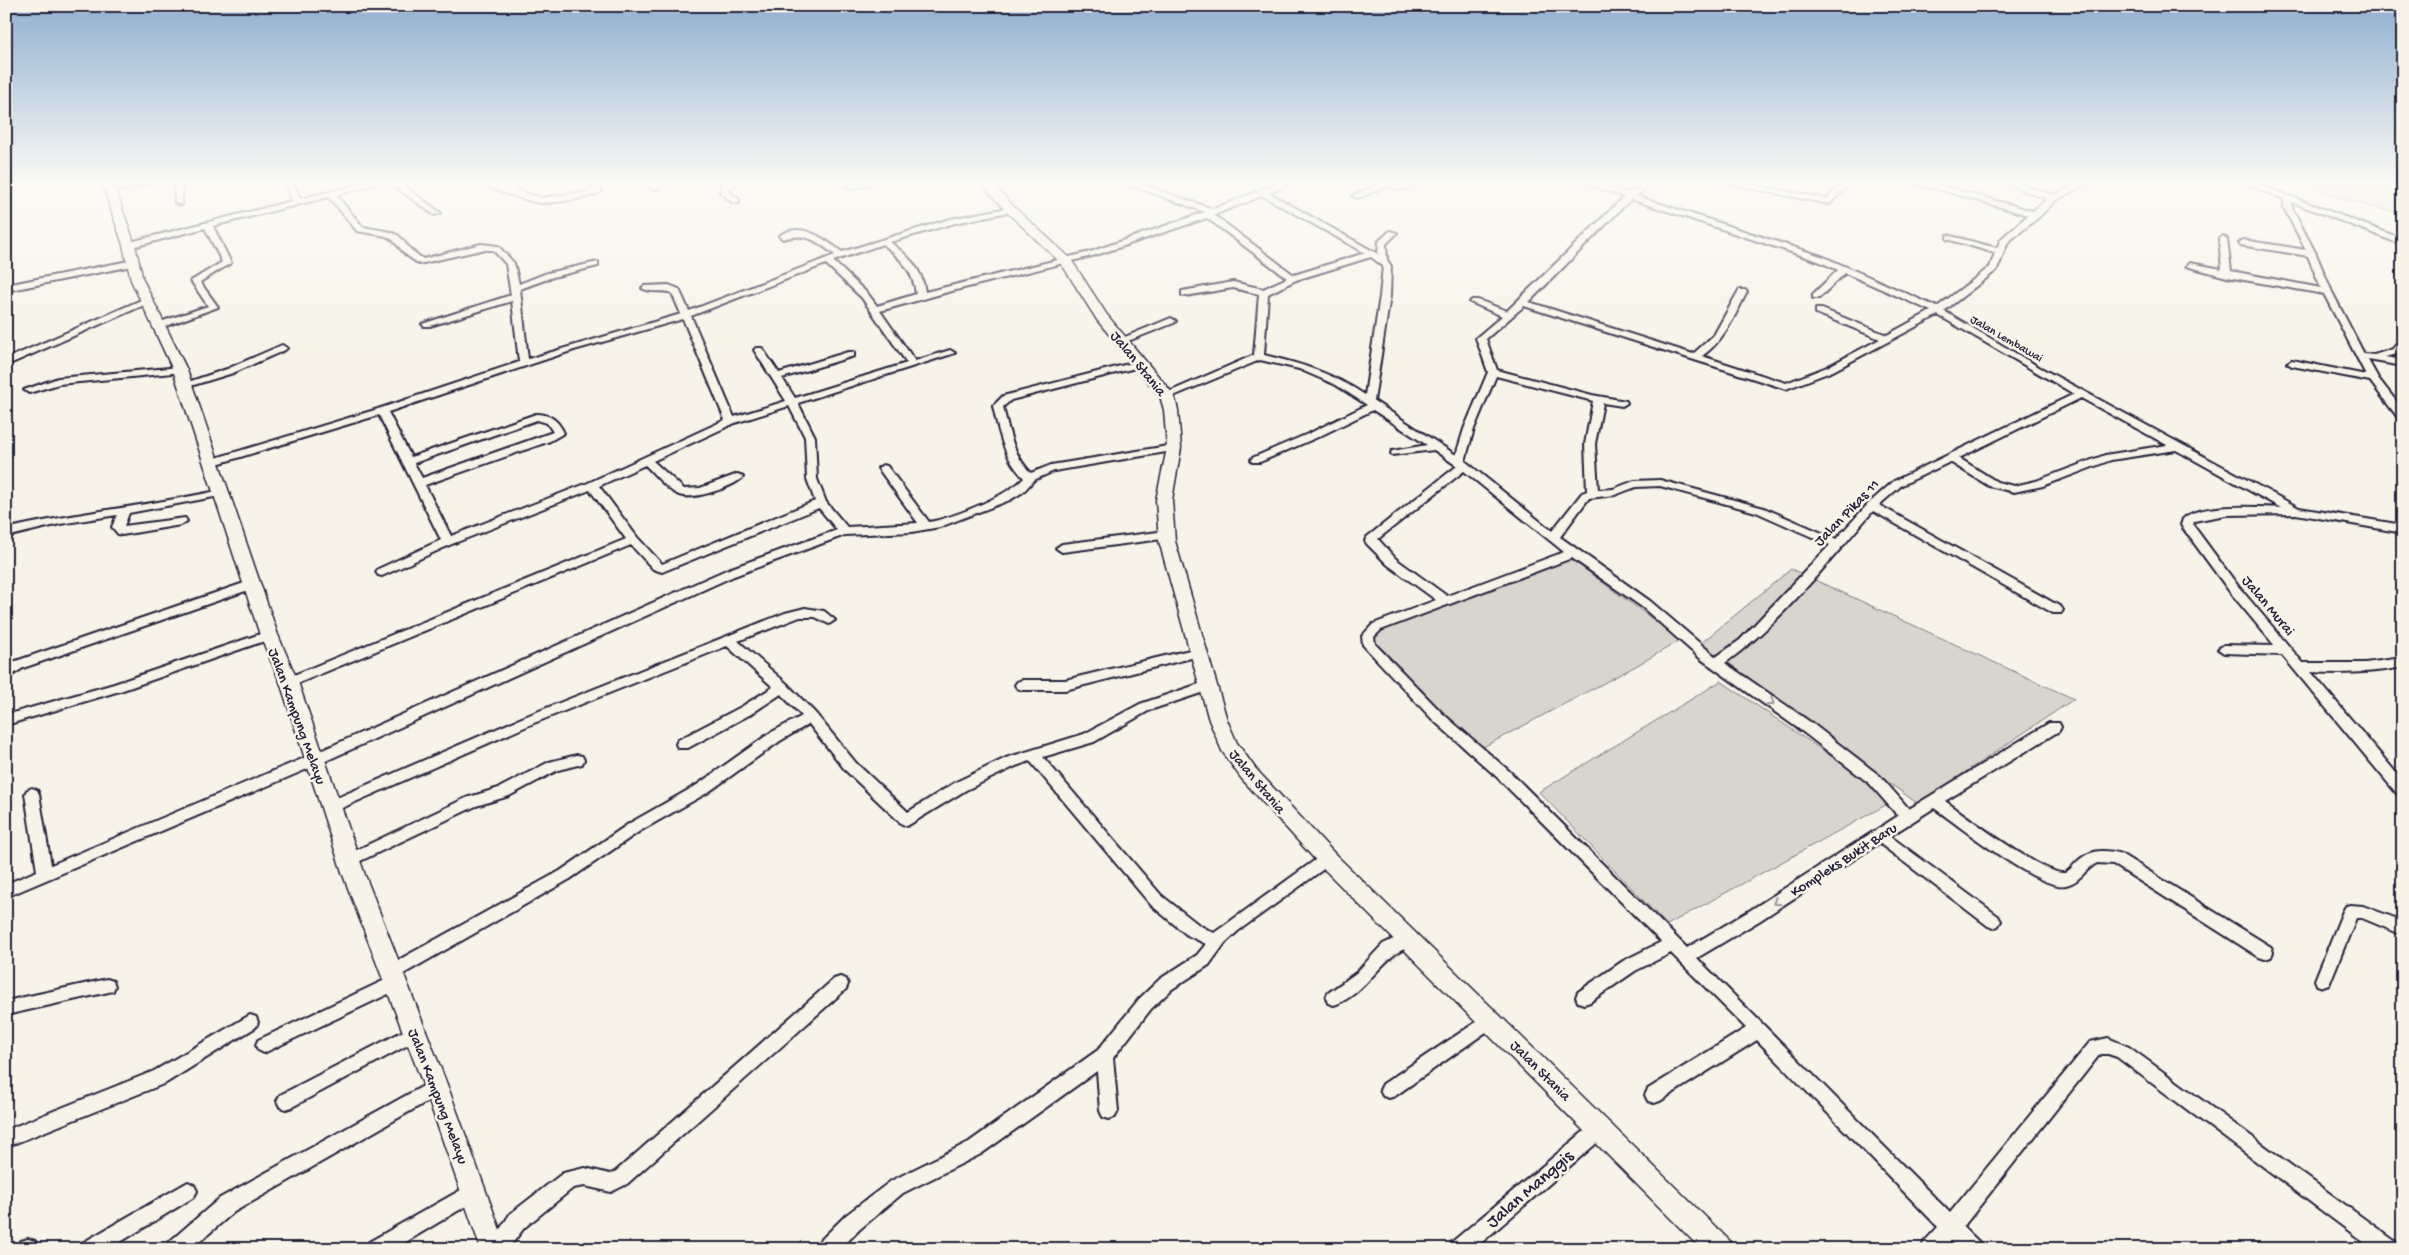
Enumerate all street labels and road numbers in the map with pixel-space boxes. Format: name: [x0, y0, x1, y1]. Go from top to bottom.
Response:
street label: Jalan Lembawai: [1967, 313, 2045, 366]
street label: Jalan Stania: [1106, 328, 1170, 401]
street label: Jalan Pikas 11: [1811, 476, 1884, 551]
street label: Jalan Murai: [2237, 573, 2298, 640]
street label: Jalan Kampung Melayu: [263, 646, 329, 787]
street label: Jalan Stania: [1224, 746, 1289, 819]
street label: Kompleks Bukit Baru: [1787, 819, 1901, 902]
street label: Jalan Kampung Melayu: [403, 1026, 471, 1167]
street label: Jalan Stania: [1505, 1037, 1574, 1106]
street label: Jalan Manggis: [1483, 1146, 1579, 1233]

